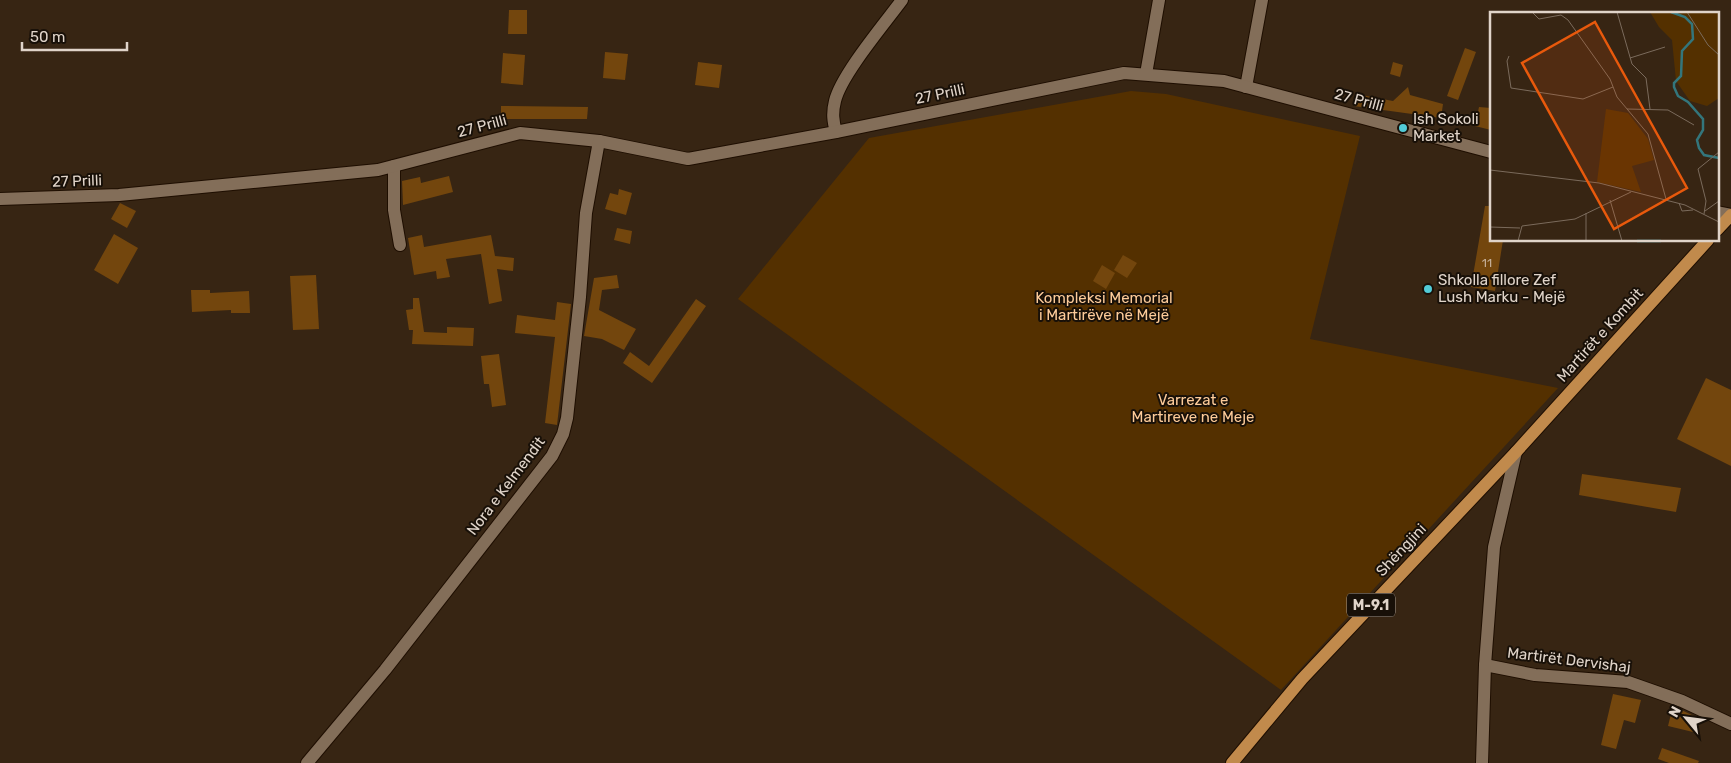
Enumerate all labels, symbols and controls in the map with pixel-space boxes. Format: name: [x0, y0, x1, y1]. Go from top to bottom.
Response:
inset map: [1490, 12, 1718, 241]
scale bar: [22, 20, 128, 52]
text: 50 m: [30, 28, 65, 46]
street label: 27 Prilli: [914, 80, 966, 108]
street label: 27 Prilli: [1332, 85, 1386, 115]
place label: Ish Sokoli Market: [1413, 110, 1479, 145]
street label: 27 Prilli: [455, 111, 509, 141]
marker: Ish Sokoli Market: [1397, 122, 1409, 134]
street label: 27 Prilli: [52, 171, 102, 191]
house number: 11: [1482, 256, 1492, 270]
place label: Shkolla fillore Zef Lush Marku - Mejë: [1438, 271, 1565, 306]
marker: Shkolla fillore Zef Lush Marku - Mejë: [1422, 283, 1434, 295]
street label: Martirët e Kombit: [1553, 284, 1647, 386]
park label: Kompleksi Memorial i Martirëve në Mejë: [1035, 289, 1173, 324]
park label: Varrezat e Martireve ne Meje: [1132, 391, 1254, 426]
street label: Nora e Kelmendit: [463, 433, 549, 539]
street label: Shëngjini: [1372, 520, 1430, 580]
road number: M-9.1: [1347, 594, 1395, 616]
street label: Martirët Dervishaj: [1506, 643, 1632, 677]
north arrow: [1661, 693, 1711, 743]
text: N: [1665, 703, 1685, 720]

